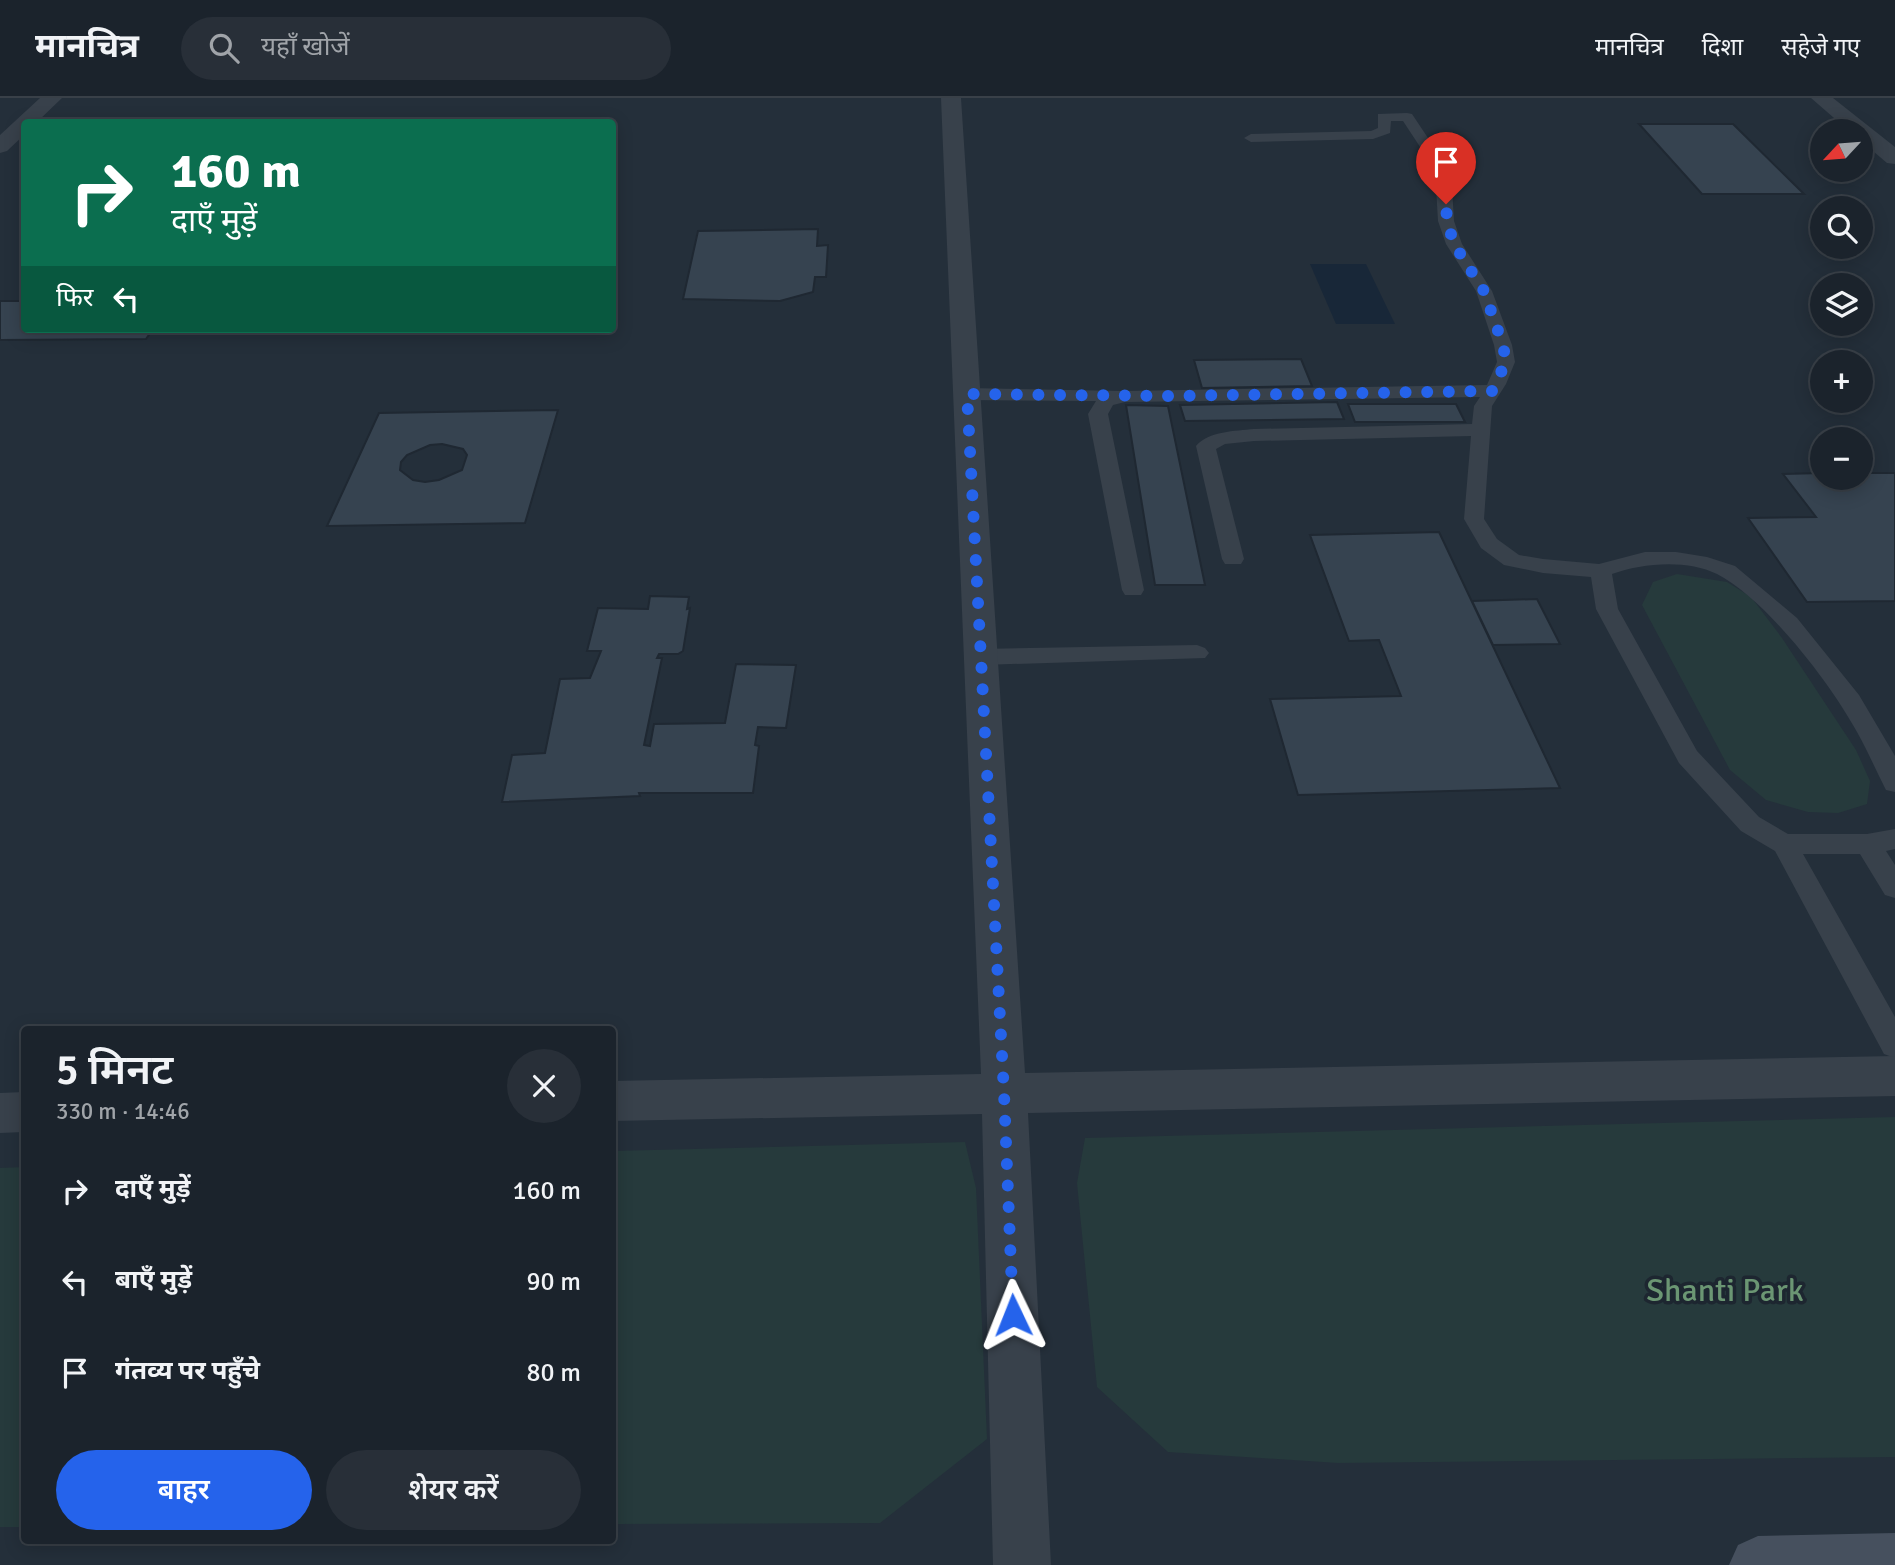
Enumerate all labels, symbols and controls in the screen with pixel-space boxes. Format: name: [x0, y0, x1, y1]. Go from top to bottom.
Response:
search box: [181, 17, 671, 80]
text: मानचित्र: [35, 26, 139, 67]
icon: search: [205, 29, 243, 67]
text: यहाँ खोजें: [261, 31, 350, 63]
text: मानचित्र: [1595, 32, 1664, 62]
text: दिशा: [1702, 32, 1743, 62]
text: सहेजे गए: [1781, 32, 1860, 62]
north arrow: [1810, 119, 1872, 182]
map controls: [1810, 119, 1873, 490]
pin: [1416, 132, 1476, 204]
text: 160 m: [171, 141, 301, 201]
icon: arrive: [1427, 143, 1465, 181]
icon: right: [56, 147, 147, 238]
button: search: [1810, 196, 1873, 259]
text: दाएँ मुड़ें: [171, 201, 257, 240]
button: layers: [1810, 273, 1873, 336]
icon: left: [107, 280, 145, 318]
text: फिर: [56, 282, 93, 314]
button: +: [1810, 350, 1873, 413]
button: −: [1810, 427, 1873, 490]
text: 5 मिनट: [56, 1045, 173, 1096]
button: close: [507, 1049, 581, 1123]
text: 330 m · 14:46: [56, 1097, 190, 1126]
icon: right: [56, 1172, 94, 1210]
text: दाएँ मुड़ें: [115, 1173, 191, 1205]
text: 160 m: [512, 1175, 581, 1207]
icon: left: [56, 1263, 94, 1301]
text: बाएँ मुड़ें: [115, 1264, 192, 1296]
text: 90 m: [526, 1266, 581, 1298]
park label: Shanti Park: [1646, 1271, 1804, 1310]
position arrow: [976, 1278, 1050, 1352]
icon: arrive: [56, 1354, 94, 1392]
text: गंतव्य पर पहुँचे: [115, 1355, 260, 1387]
text: 80 m: [526, 1357, 581, 1389]
button: बाहर: [56, 1450, 312, 1530]
button: शेयर करें: [326, 1450, 581, 1530]

